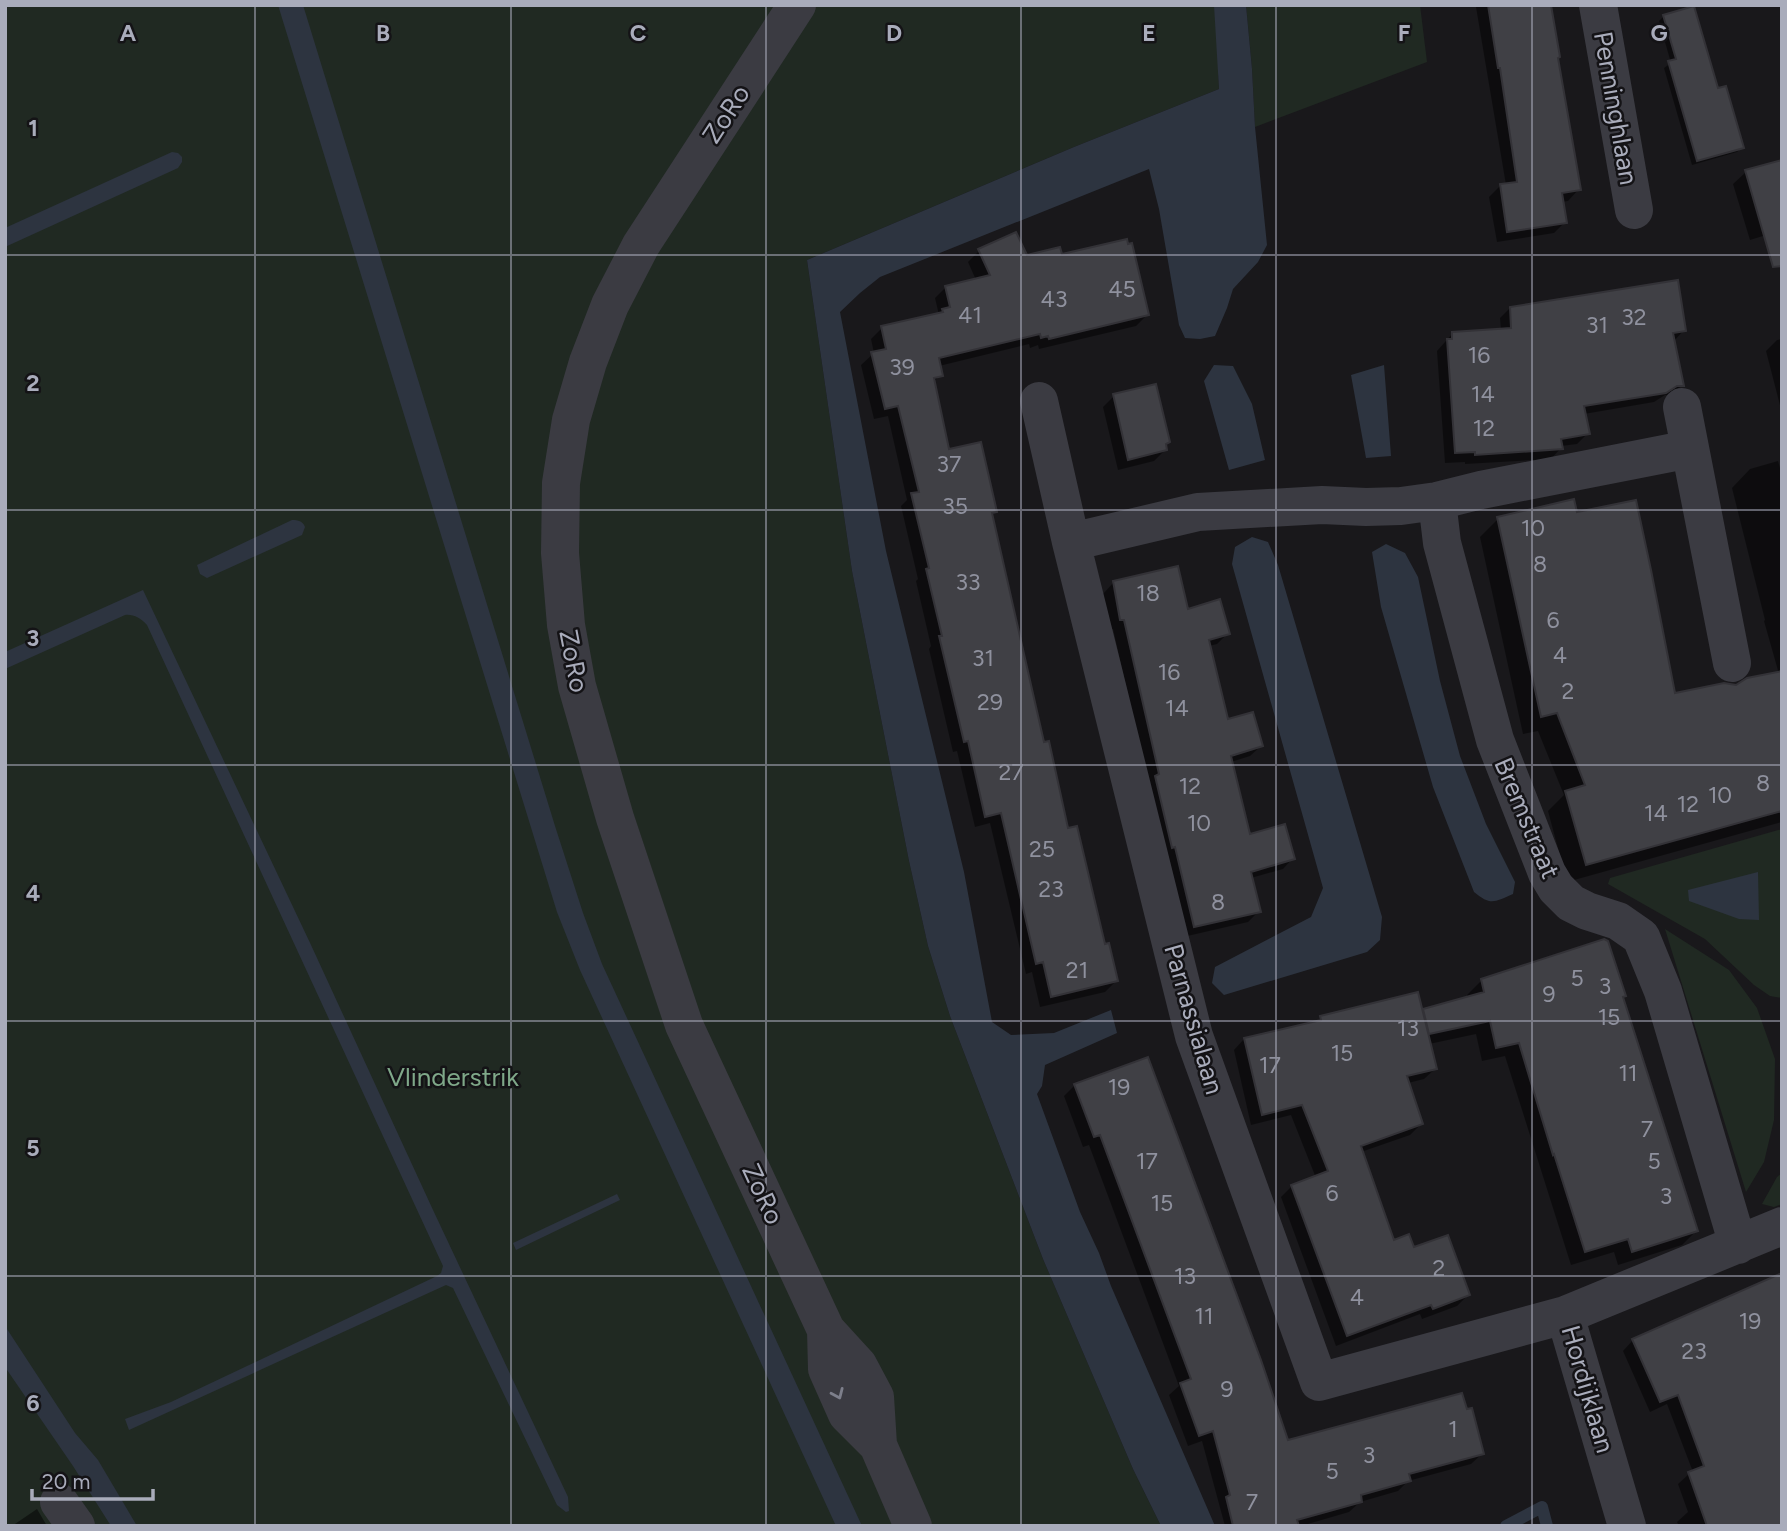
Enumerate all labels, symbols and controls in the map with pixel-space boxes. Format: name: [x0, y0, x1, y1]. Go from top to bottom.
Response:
text: A: [120, 19, 137, 47]
text: B: [376, 19, 390, 47]
text: C: [630, 19, 647, 47]
text: D: [886, 19, 902, 47]
text: E: [1142, 19, 1156, 47]
text: F: [1398, 19, 1411, 47]
text: G: [1650, 19, 1668, 47]
street label: Penninghlaan: [1587, 29, 1645, 187]
street label: ZoRo: [695, 79, 757, 149]
text: 1: [28, 114, 38, 142]
house number: 45: [1108, 275, 1136, 303]
house number: 43: [1041, 285, 1067, 313]
house number: 41: [958, 301, 982, 329]
house number: 32: [1621, 303, 1647, 331]
house number: 31: [1586, 311, 1608, 339]
house number: 16: [1468, 341, 1490, 369]
house number: 39: [889, 353, 915, 381]
text: 2: [26, 369, 40, 397]
house number: 14: [1471, 380, 1495, 408]
house number: 12: [1473, 414, 1495, 442]
house number: 37: [937, 450, 961, 478]
house number: 35: [942, 492, 968, 520]
house number: 10: [1521, 514, 1545, 542]
house number: 8: [1533, 550, 1547, 578]
house number: 33: [955, 568, 981, 596]
house number: 18: [1136, 579, 1160, 607]
house number: 6: [1546, 606, 1560, 634]
text: 3: [27, 624, 39, 652]
street label: ZoRo: [552, 627, 596, 695]
house number: 4: [1553, 641, 1567, 669]
house number: 31: [972, 644, 994, 672]
house number: 16: [1158, 658, 1180, 686]
house number: 2: [1562, 677, 1574, 705]
house number: 29: [977, 688, 1003, 716]
house number: 14: [1165, 694, 1189, 722]
street label: Bremstraat: [1487, 753, 1567, 883]
house number: 27: [998, 758, 1024, 786]
house number: 8: [1756, 769, 1770, 797]
house number: 12: [1179, 772, 1201, 800]
house number: 10: [1708, 781, 1732, 809]
house number: 12: [1677, 790, 1699, 818]
house number: 14: [1644, 799, 1668, 827]
house number: 10: [1187, 809, 1211, 837]
house number: 25: [1029, 835, 1055, 863]
house number: 23: [1038, 875, 1064, 903]
text: 4: [26, 879, 40, 907]
house number: 8: [1211, 888, 1225, 916]
street label: Parnassialaan: [1157, 940, 1231, 1098]
house number: 21: [1066, 956, 1088, 984]
house number: 5: [1570, 964, 1584, 992]
house number: 3: [1599, 972, 1611, 1000]
house number: 9: [1542, 980, 1556, 1008]
house number: 15: [1598, 1003, 1620, 1031]
house number: 13: [1397, 1014, 1419, 1042]
house number: 15: [1331, 1039, 1353, 1067]
house number: 17: [1259, 1051, 1281, 1079]
house number: 11: [1619, 1059, 1638, 1087]
park label: Vlinderstrik: [387, 1061, 519, 1093]
house number: 19: [1108, 1073, 1130, 1101]
house number: 7: [1641, 1115, 1653, 1143]
text: 5: [26, 1134, 40, 1162]
house number: 17: [1136, 1147, 1158, 1175]
house number: 5: [1647, 1147, 1661, 1175]
street label: ZoRo: [735, 1159, 791, 1229]
house number: 6: [1325, 1179, 1339, 1207]
house number: 3: [1660, 1182, 1672, 1210]
house number: 15: [1151, 1189, 1173, 1217]
house number: 2: [1433, 1254, 1445, 1282]
house number: 13: [1174, 1262, 1196, 1290]
house number: 4: [1350, 1283, 1364, 1311]
house number: 11: [1195, 1302, 1214, 1330]
house number: 19: [1739, 1307, 1761, 1335]
street label: Hordijklaan: [1555, 1322, 1621, 1456]
house number: 23: [1681, 1337, 1707, 1365]
house number: 9: [1220, 1375, 1234, 1403]
one-way arrow: [830, 1387, 844, 1399]
text: 6: [26, 1389, 40, 1417]
house number: 1: [1448, 1415, 1458, 1443]
house number: 3: [1363, 1441, 1375, 1469]
house number: 5: [1325, 1457, 1339, 1485]
scale bar: [32, 1458, 152, 1502]
text: 20 m: [42, 1469, 90, 1494]
house number: 7: [1246, 1488, 1258, 1516]

